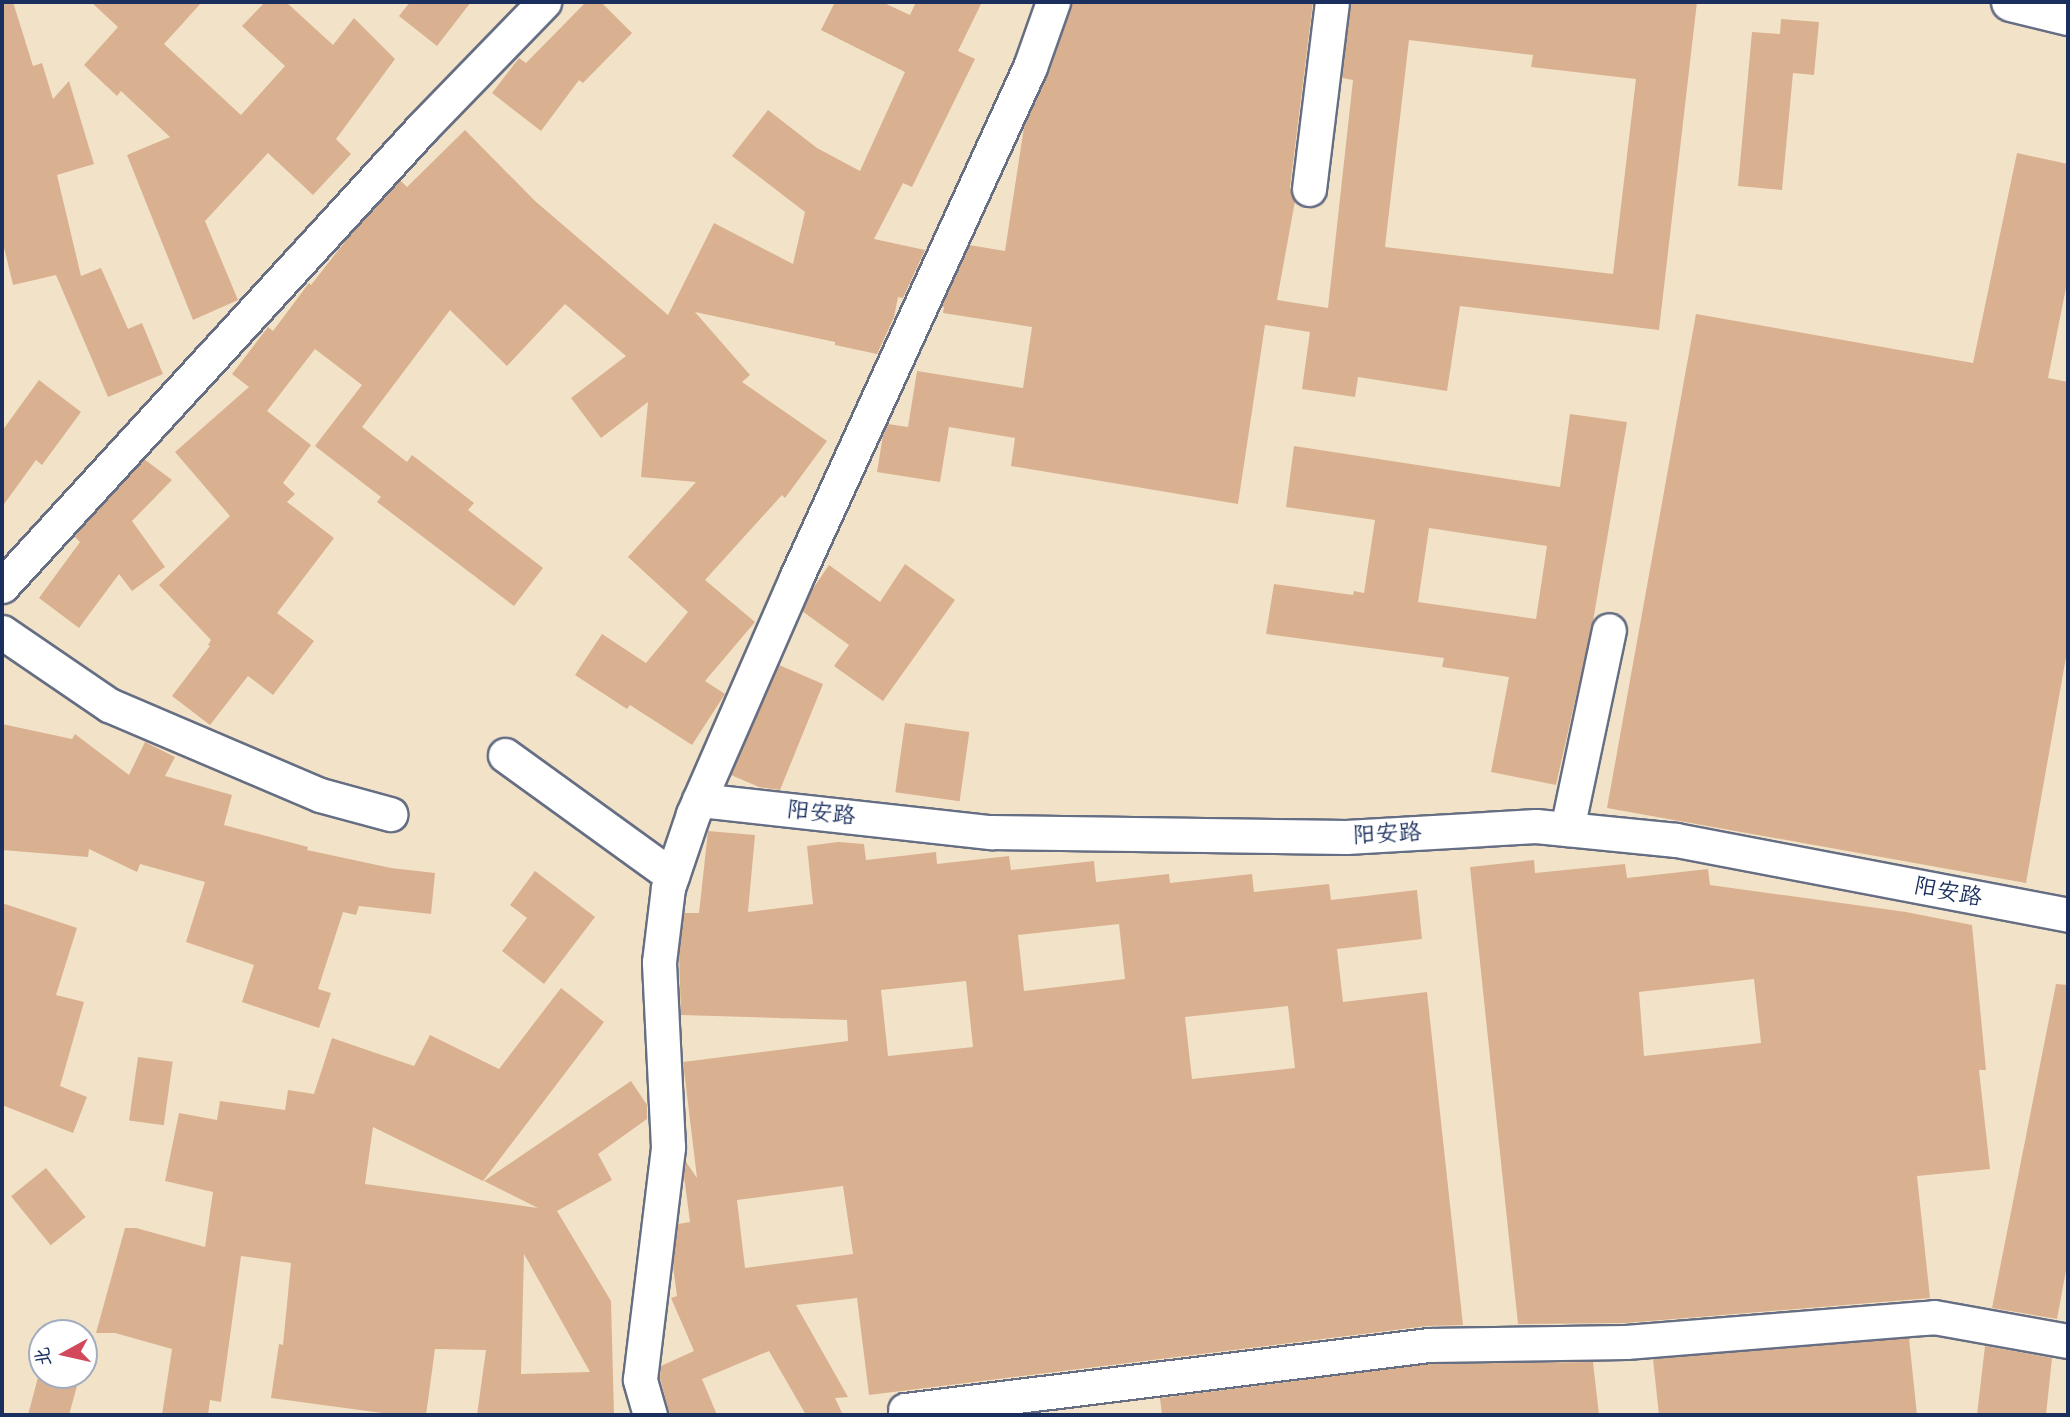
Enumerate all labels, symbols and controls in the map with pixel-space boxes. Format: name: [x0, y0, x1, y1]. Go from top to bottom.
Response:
street label: 阳安路: [785, 796, 857, 830]
street label: 阳安路: [1352, 818, 1422, 850]
street label: 阳安路: [1912, 872, 1984, 912]
north arrow: [28, 1319, 98, 1389]
text: 北: [29, 1345, 58, 1368]

